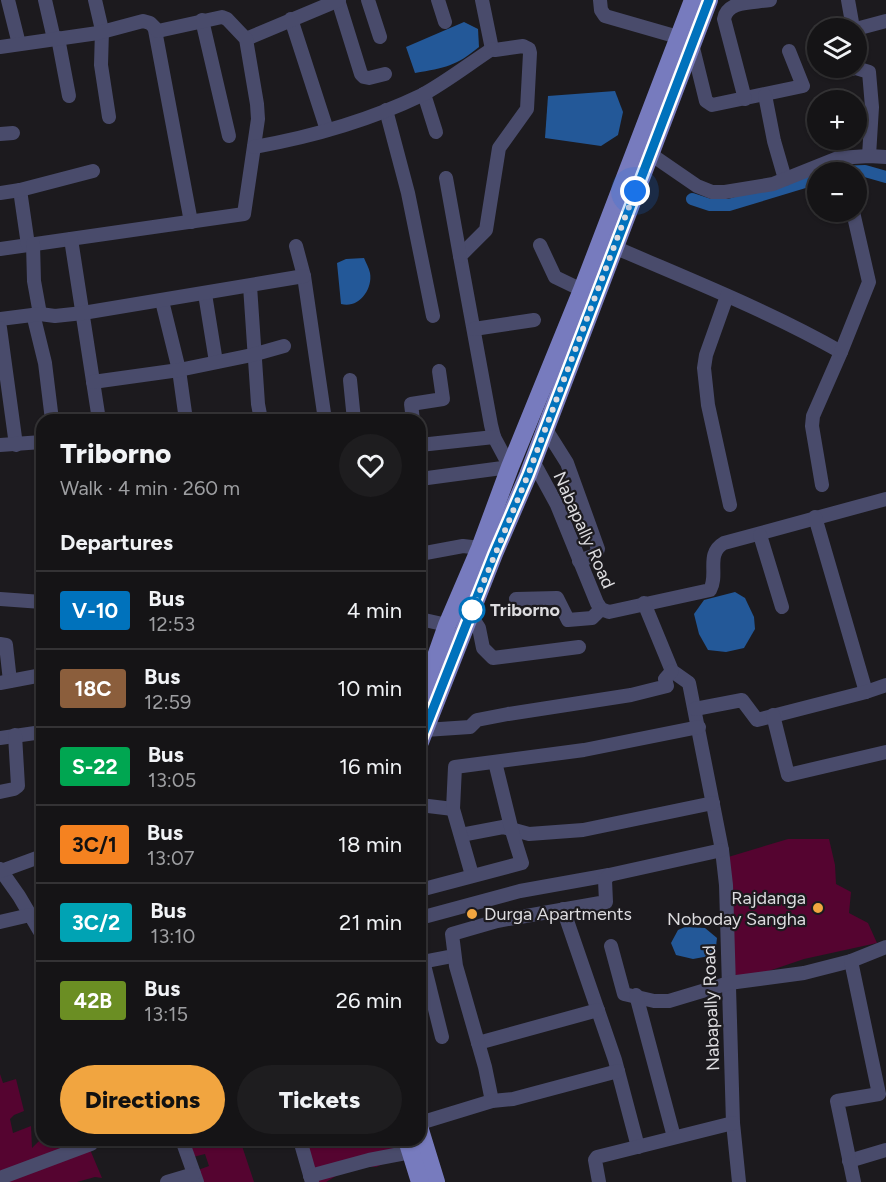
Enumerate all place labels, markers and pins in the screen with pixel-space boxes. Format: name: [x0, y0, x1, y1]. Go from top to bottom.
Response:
marker: Triborno: [459, 597, 485, 623]
place label: Triborno: [490, 599, 560, 621]
place label: Rajdanga Noboday Sangha: [667, 887, 806, 930]
marker: Rajdanga Noboday Sangha: [811, 901, 825, 915]
place label: Durga Apartments: [484, 903, 632, 925]
marker: Durga Apartments: [465, 907, 479, 921]

